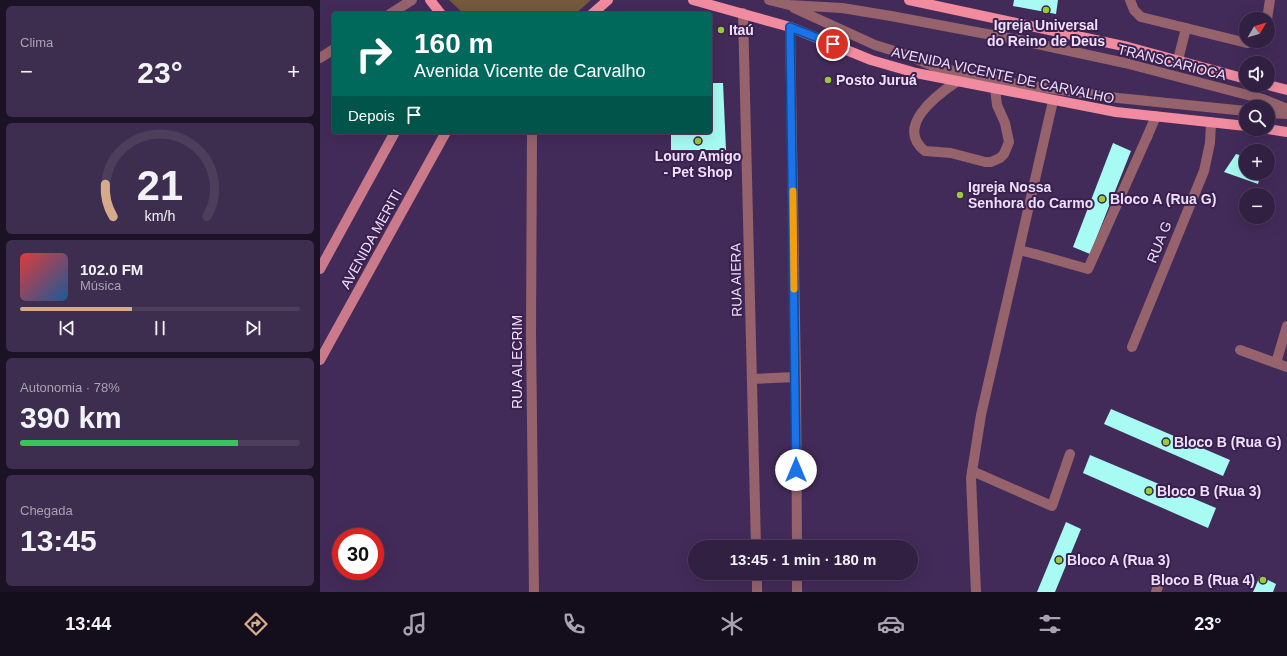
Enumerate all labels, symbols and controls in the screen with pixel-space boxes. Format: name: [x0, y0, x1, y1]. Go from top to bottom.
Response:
marker: Igreja Universal do Reino de Deus: [1041, 5, 1051, 15]
north arrow: [1239, 12, 1275, 48]
map controls: [1239, 12, 1275, 224]
place label: Igreja Universal do Reino de Deus: [987, 17, 1105, 49]
place label: Itaú: [729, 22, 754, 38]
marker: Itaú: [716, 25, 726, 35]
pin: [816, 27, 850, 61]
icon: right: [348, 28, 400, 80]
text: 160 m: [414, 28, 493, 59]
icon: arrive: [822, 33, 844, 55]
text: Clima: [20, 35, 53, 50]
street label: TRANSCARIOCA: [1116, 41, 1229, 83]
street label: AVENIDA VICENTE DE CARVALHO: [890, 44, 1116, 106]
text: 23°: [137, 56, 183, 89]
button: sound: [1239, 56, 1275, 92]
text: −: [20, 59, 33, 84]
text: +: [287, 59, 300, 84]
text: Avenida Vicente de Carvalho: [414, 61, 646, 81]
place label: Posto Juruá: [836, 72, 917, 88]
marker: Posto Juruá: [823, 75, 833, 85]
button: search: [1239, 100, 1275, 136]
icon: arrive: [403, 104, 425, 126]
text: Depois: [348, 107, 395, 124]
marker: Louro Amigo - Pet Shop: [693, 136, 703, 146]
button: +: [1239, 144, 1275, 180]
place label: Louro Amigo - Pet Shop: [655, 148, 741, 180]
text: 21: [137, 162, 183, 209]
place label: Igreja Nossa Senhora do Carmo: [968, 179, 1093, 211]
street label: AVENIDA MERITI: [337, 187, 405, 291]
button: −: [1239, 188, 1275, 224]
marker: Igreja Nossa Senhora do Carmo: [955, 190, 965, 200]
place label: Bloco A (Rua G): [1110, 191, 1216, 207]
marker: Bloco A (Rua G): [1097, 194, 1107, 204]
text: km/h: [145, 207, 176, 223]
street label: RUA G: [1143, 219, 1175, 265]
street label: RUA AIERA: [727, 242, 745, 317]
text: 102.0 FM: [80, 261, 143, 278]
text: Música: [80, 278, 121, 293]
street label: RUA ALECRIM: [509, 315, 525, 409]
icon: previous: [56, 317, 78, 339]
icon: pause: [149, 317, 171, 339]
icon: next: [242, 317, 264, 339]
text: Autonomia · 78%: [20, 380, 120, 395]
text: 390 km: [20, 401, 122, 434]
place label: Bloco B (Rua G): [1174, 434, 1281, 450]
marker: Bloco B (Rua G): [1161, 437, 1171, 447]
position arrow: [775, 449, 817, 491]
place label: Bloco B (Rua 3): [1157, 483, 1261, 499]
marker: Bloco B (Rua 3): [1144, 486, 1154, 496]
text: Chegada: [20, 503, 73, 518]
text: 13:45: [20, 524, 97, 557]
speed limit sign: 30: [332, 528, 384, 580]
text: 13:45 · 1 min · 180 m: [730, 551, 876, 568]
place label: Bloco A (Rua 3): [1067, 552, 1170, 568]
marker: Bloco A (Rua 3): [1054, 555, 1064, 565]
place label: Bloco B (Rua 4): [1151, 572, 1255, 588]
marker: Bloco B (Rua 4): [1258, 575, 1268, 585]
icon: directions: [242, 610, 270, 638]
icon: music: [401, 610, 429, 638]
icon: phone: [560, 610, 588, 638]
icon: climate: [718, 610, 746, 638]
icon: car: [877, 610, 905, 638]
icon: filters: [1036, 610, 1064, 638]
text: 13:44: [65, 614, 111, 634]
text: 23°: [1194, 614, 1222, 634]

